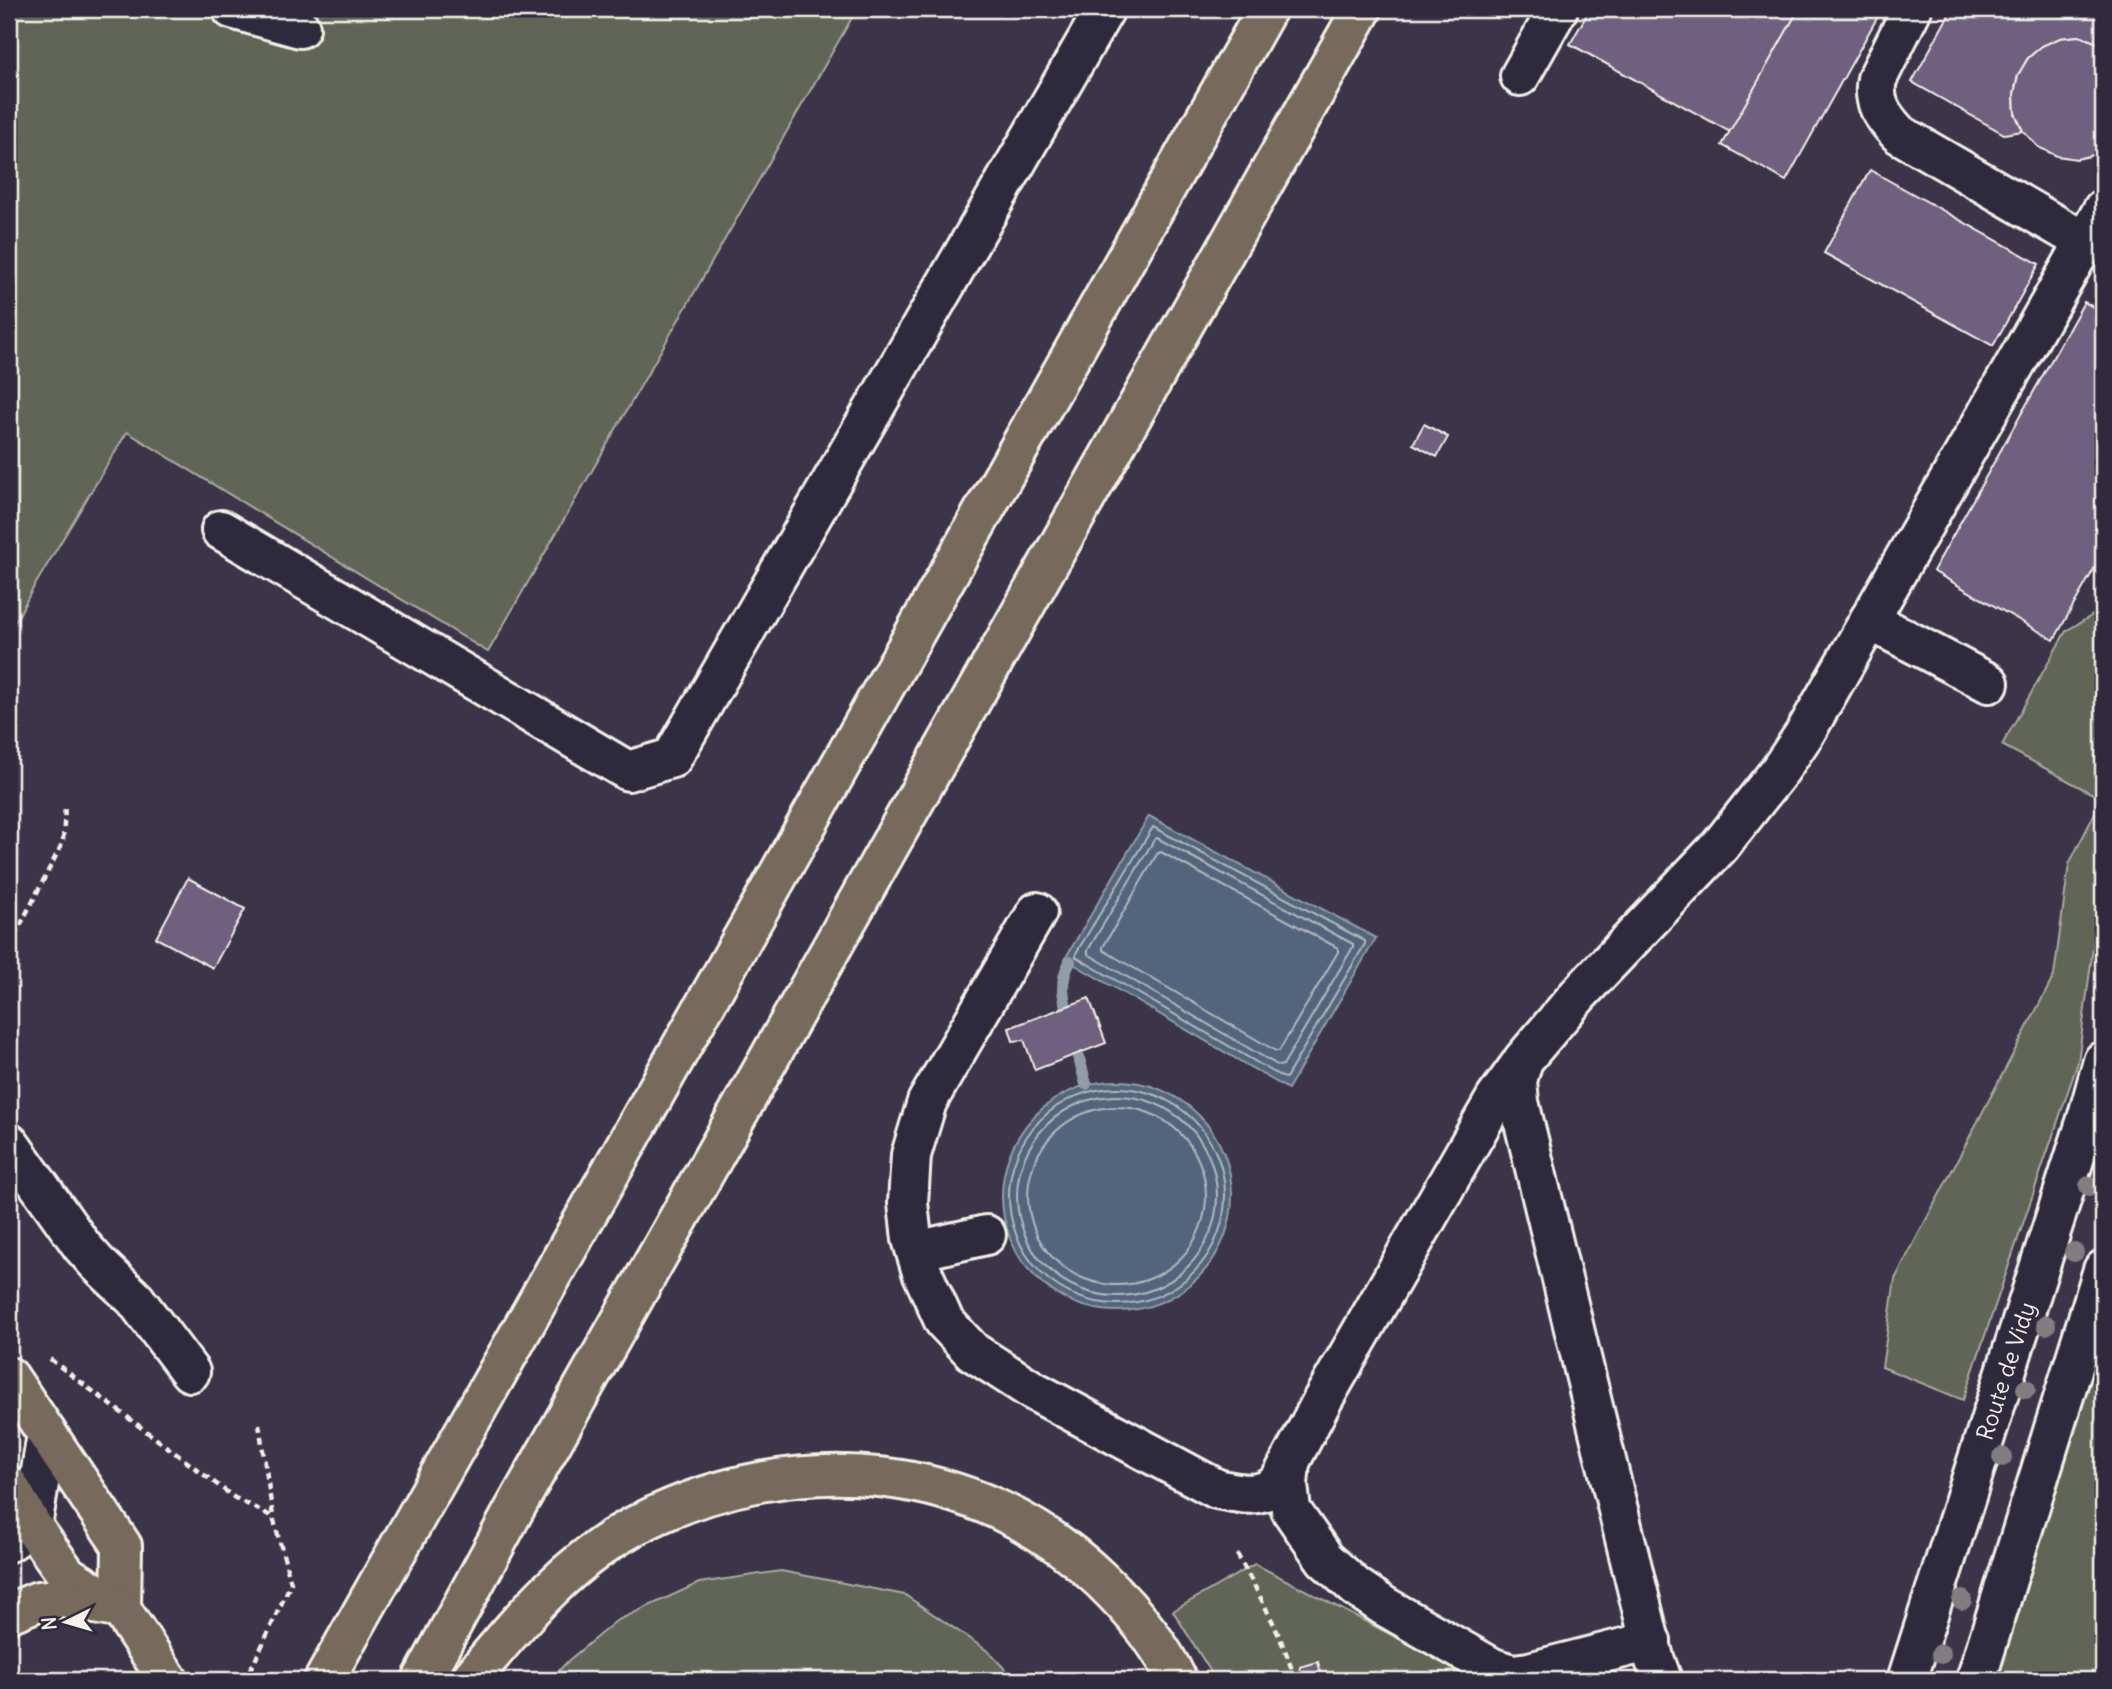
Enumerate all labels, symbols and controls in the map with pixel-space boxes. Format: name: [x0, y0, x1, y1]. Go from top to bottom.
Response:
street label: Route de Vidy: [1970, 1298, 2041, 1444]
north arrow: [32, 1588, 102, 1658]
text: N: [37, 1616, 62, 1631]

